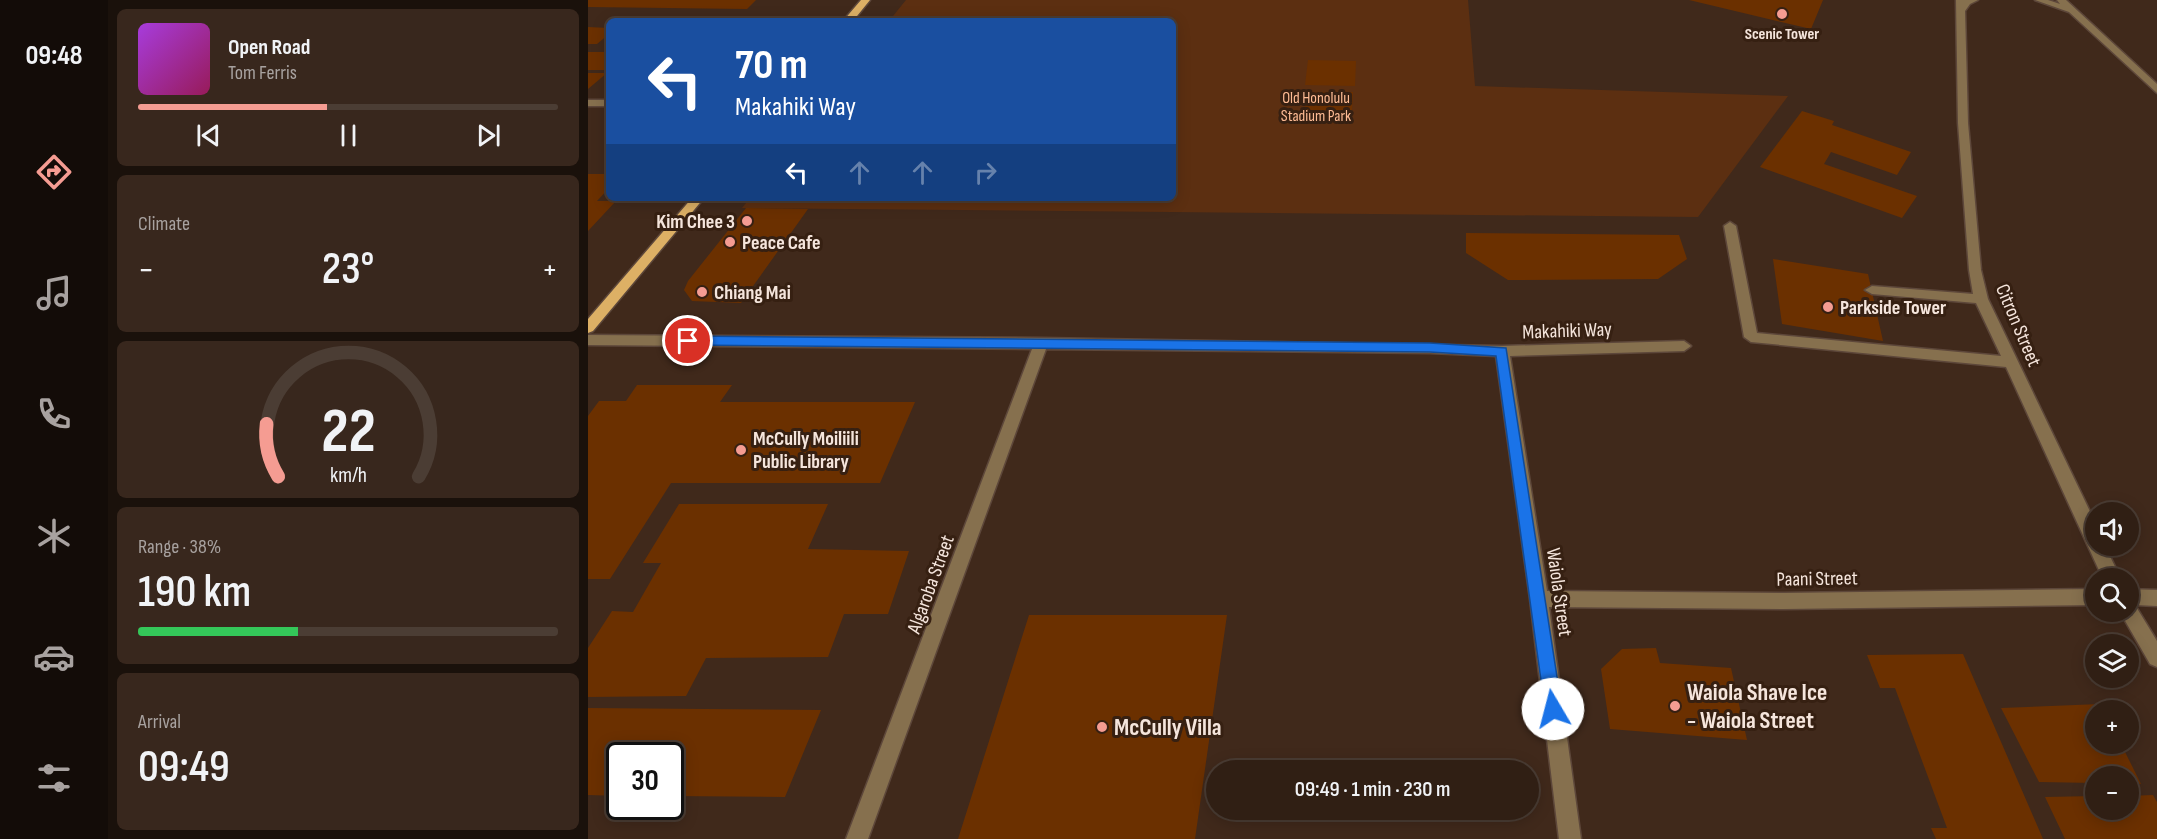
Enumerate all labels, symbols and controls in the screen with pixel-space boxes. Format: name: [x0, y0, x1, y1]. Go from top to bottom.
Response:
marker: Scenic Tower: [1775, 7, 1789, 21]
place label: Scenic Tower: [1745, 25, 1819, 44]
text: Open Road: [228, 34, 310, 61]
text: 09:48: [25, 40, 83, 72]
text: 70 m: [735, 40, 808, 91]
icon: left: [636, 42, 714, 120]
text: Tom Ferris: [228, 61, 297, 85]
park label: Old Honolulu Stadium Park: [1281, 89, 1351, 126]
text: Makahiki Way: [735, 91, 856, 123]
icon: previous: [192, 119, 225, 152]
icon: pause: [332, 119, 365, 152]
icon: next: [472, 119, 505, 152]
icon: directions: [33, 151, 75, 193]
icon: left: [780, 156, 813, 189]
icon: ahead: [843, 156, 876, 189]
icon: ahead: [906, 156, 939, 189]
icon: right: [969, 156, 1002, 189]
place label: Kim Chee 3: [656, 210, 735, 234]
text: Climate: [138, 212, 190, 236]
marker: Kim Chee 3: [740, 214, 754, 228]
place label: Peace Cafe: [742, 231, 821, 255]
marker: Peace Cafe: [723, 235, 737, 249]
text: 23°: [322, 242, 374, 297]
text: −: [138, 250, 154, 290]
text: +: [542, 250, 558, 290]
icon: music: [33, 272, 75, 314]
place label: Chiang Mai: [714, 281, 791, 305]
street label: Citron Street: [1990, 281, 2046, 370]
marker: Chiang Mai: [695, 285, 709, 299]
place label: Parkside Tower: [1840, 296, 1946, 320]
marker: Parkside Tower: [1821, 300, 1835, 314]
pin: [662, 315, 713, 366]
street label: Makahiki Way: [1522, 317, 1612, 345]
icon: arrive: [671, 324, 704, 357]
icon: phone: [33, 393, 75, 435]
text: 22: [321, 395, 375, 470]
place label: McCully Moiliili Public Library: [753, 427, 859, 474]
marker: McCully Moiliili Public Library: [734, 443, 748, 457]
text: km/h: [329, 463, 367, 488]
map controls: [2085, 502, 2139, 820]
button: sound: [2085, 502, 2139, 556]
icon: climate: [33, 515, 75, 557]
street label: Algaroba Street: [902, 532, 960, 638]
text: Range · 38%: [138, 535, 221, 559]
street label: Waiola Street: [1541, 546, 1577, 638]
text: 190 km: [138, 565, 251, 620]
street label: Paani Street: [1776, 566, 1858, 592]
button: search: [2085, 568, 2139, 622]
button: layers: [2085, 634, 2139, 688]
icon: car: [33, 636, 75, 678]
position arrow: [1521, 677, 1585, 741]
place label: Waiola Shave Ice - Waiola Street: [1687, 678, 1827, 735]
marker: Waiola Shave Ice - Waiola Street: [1668, 699, 1682, 713]
button: +: [2085, 700, 2139, 754]
text: Arrival: [138, 710, 181, 734]
place label: McCully Villa: [1114, 713, 1222, 742]
marker: McCully Villa: [1095, 720, 1109, 734]
text: 09:49: [138, 740, 230, 795]
speed limit sign: 30: [606, 742, 684, 820]
icon: filters: [33, 757, 75, 799]
button: −: [2085, 766, 2139, 820]
text: 09:49 · 1 min · 230 m: [1295, 776, 1450, 803]

